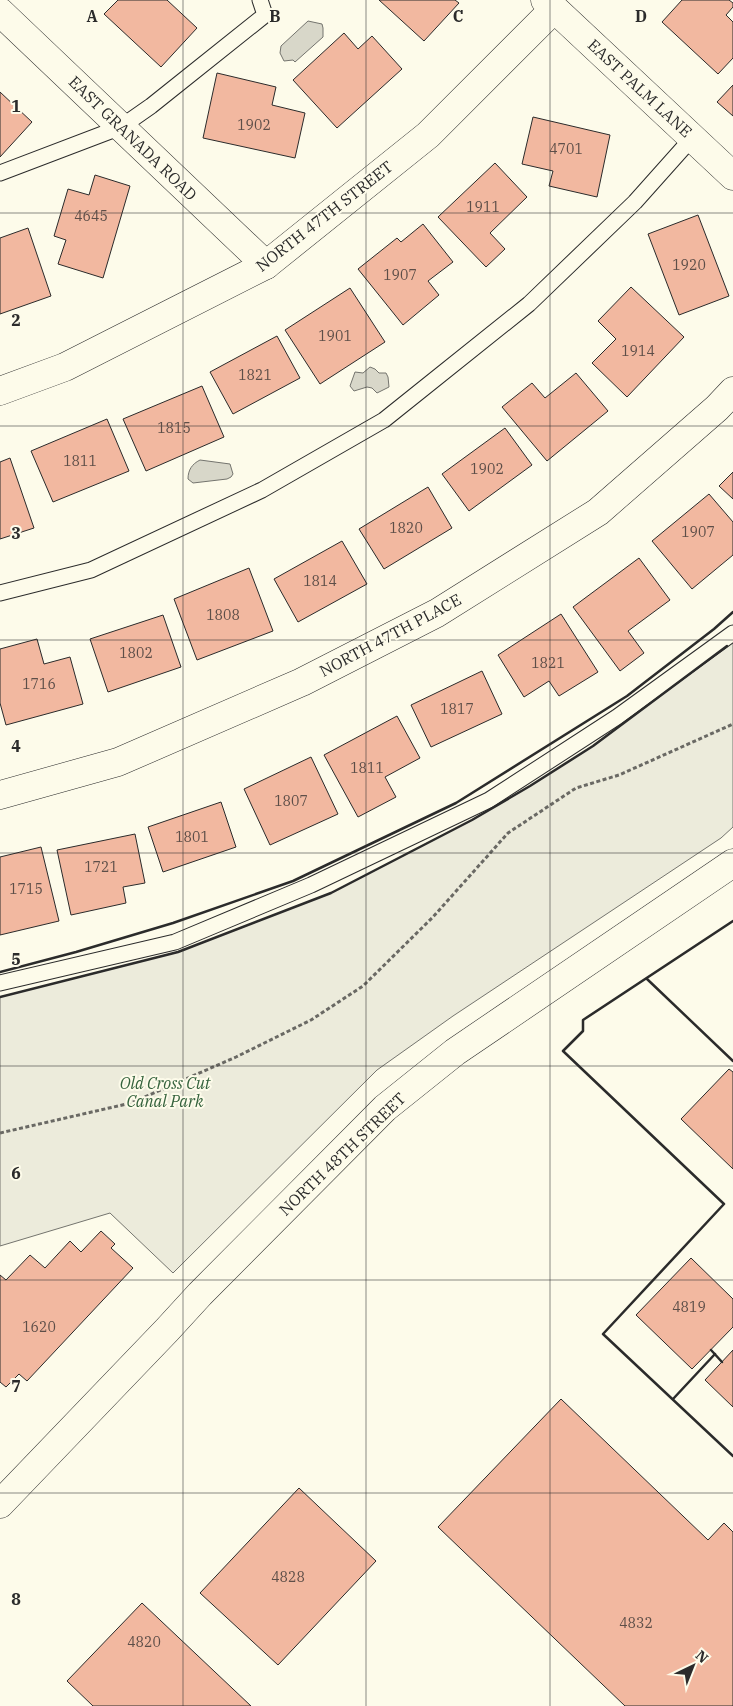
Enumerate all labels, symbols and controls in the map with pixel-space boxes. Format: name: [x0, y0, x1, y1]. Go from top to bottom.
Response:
text: A: [86, 6, 98, 26]
text: B: [269, 6, 281, 26]
text: C: [453, 6, 463, 26]
text: D: [635, 6, 647, 26]
street label: EAST PALM LANE: [584, 35, 696, 141]
street label: EAST GRANADA ROAD: [65, 71, 201, 205]
text: 1: [11, 96, 21, 116]
house number: 1902: [237, 116, 271, 134]
house number: 4701: [549, 140, 583, 158]
street label: NORTH 47TH STREET: [252, 156, 396, 276]
house number: 1911: [466, 198, 500, 216]
house number: 4645: [74, 207, 108, 225]
house number: 1920: [672, 256, 706, 274]
house number: 1907: [383, 266, 417, 284]
text: 2: [11, 310, 21, 330]
house number: 1901: [318, 327, 352, 345]
house number: 1914: [621, 342, 655, 360]
house number: 1821: [238, 366, 272, 384]
house number: 1815: [157, 419, 191, 437]
house number: 1811: [63, 452, 97, 470]
house number: 1902: [470, 460, 504, 478]
house number: 1820: [389, 519, 423, 537]
text: 3: [11, 523, 21, 543]
house number: 1907: [681, 523, 715, 541]
house number: 1814: [303, 572, 337, 590]
street label: NORTH 47TH PLACE: [316, 589, 464, 681]
house number: 1808: [206, 606, 240, 624]
house number: 1802: [119, 644, 153, 662]
house number: 1821: [531, 654, 565, 672]
house number: 1716: [22, 675, 56, 693]
house number: 1817: [440, 700, 474, 718]
text: 4: [11, 736, 21, 756]
house number: 1811: [350, 759, 384, 777]
house number: 1807: [274, 792, 308, 810]
house number: 1801: [175, 828, 209, 846]
house number: 1721: [84, 858, 118, 876]
house number: 1715: [9, 880, 43, 898]
text: 5: [11, 949, 21, 969]
park label: Old Cross Cut Canal Park: [120, 1073, 212, 1111]
street label: NORTH 48TH STREET: [275, 1088, 409, 1220]
text: 6: [11, 1163, 21, 1183]
house number: 4819: [672, 1298, 706, 1316]
house number: 1620: [22, 1318, 56, 1336]
text: 7: [11, 1376, 21, 1396]
house number: 4828: [271, 1568, 305, 1586]
text: 8: [11, 1589, 21, 1609]
house number: 4832: [619, 1614, 653, 1632]
house number: 4820: [127, 1633, 161, 1651]
north arrow: [668, 1641, 718, 1691]
text: N: [692, 1646, 712, 1667]

